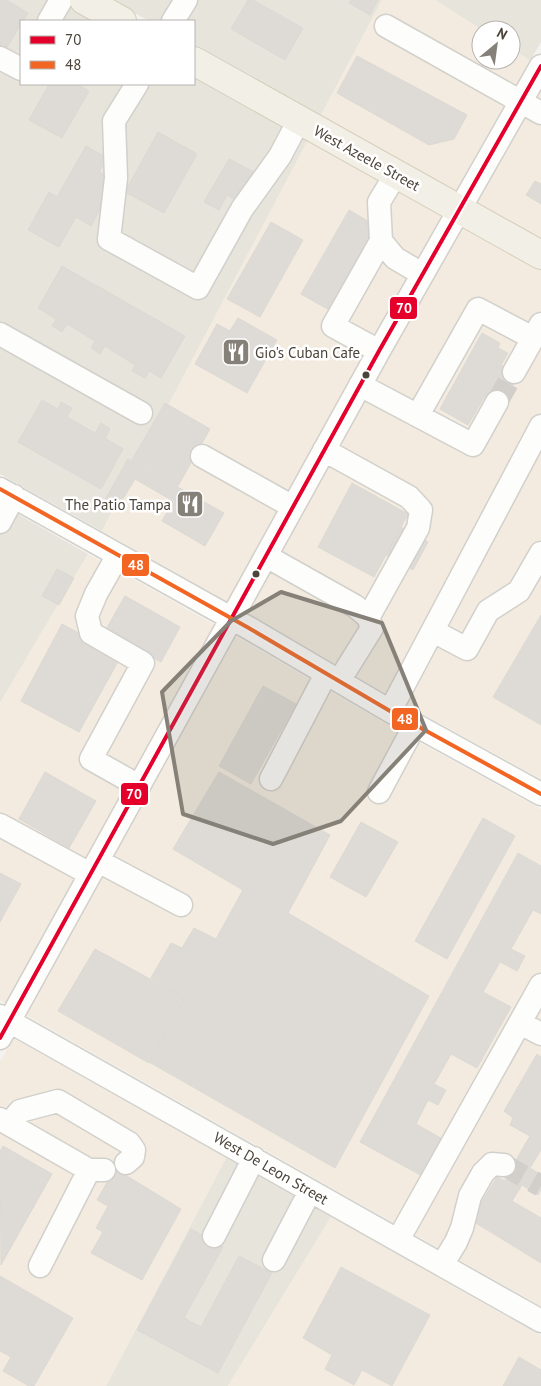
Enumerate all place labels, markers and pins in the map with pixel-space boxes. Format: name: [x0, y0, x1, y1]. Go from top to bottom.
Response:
restaurant icon: Gio's Cuban Cafe: [221, 337, 251, 367]
place label: Gio's Cuban Cafe: [255, 343, 360, 362]
unlabelled marker: [361, 370, 371, 380]
restaurant icon: The Patio Tampa: [175, 489, 205, 519]
place label: The Patio Tampa: [65, 495, 171, 514]
unlabelled marker: [251, 569, 261, 579]

